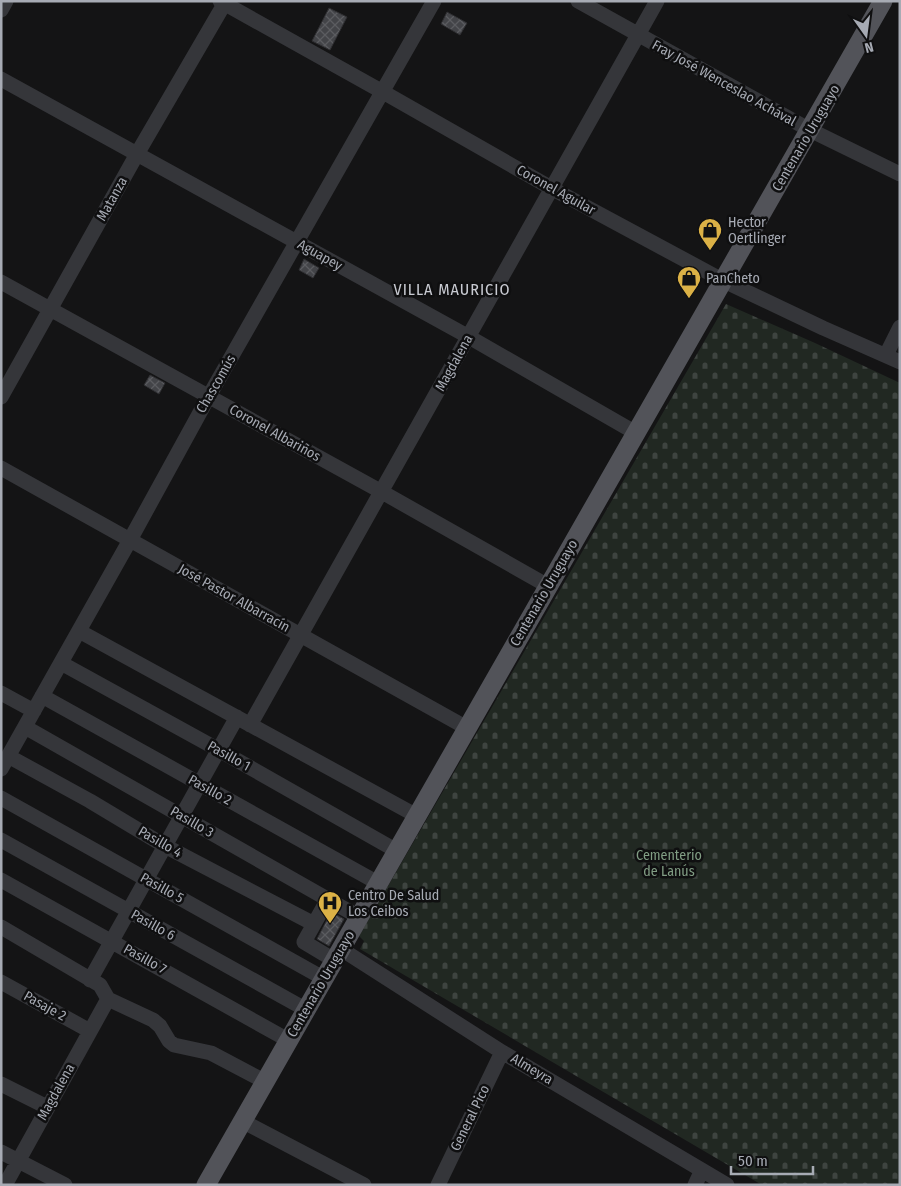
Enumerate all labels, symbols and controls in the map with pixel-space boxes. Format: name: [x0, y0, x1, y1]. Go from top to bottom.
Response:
north arrow: [841, 10, 891, 60]
street label: Fray José Wenceslao Achával: [649, 36, 799, 130]
text: N: [863, 38, 875, 56]
street label: Centenario Uruguayo: [769, 82, 843, 194]
street label: Coronel Aguilar: [514, 161, 598, 219]
street label: Matanza: [93, 174, 131, 224]
place label: Hector Oertlinger: [728, 214, 786, 247]
shop icon: Hector Oertlinger: [697, 217, 723, 251]
street label: Aguapey: [295, 236, 346, 275]
shop icon: PanCheto: [676, 265, 702, 299]
place label: PanCheto: [706, 270, 760, 287]
district label: VILLA MAURICIO: [393, 280, 511, 299]
street label: Magdalena: [432, 332, 477, 394]
street label: Chascomús: [193, 352, 239, 416]
street label: Coronel Albariños: [226, 401, 324, 465]
street label: Centenario Uruguayo: [507, 537, 581, 649]
street label: José Pastor Albarracín: [175, 560, 293, 636]
street label: Pasillo 1: [205, 737, 253, 775]
street label: Pasillo 2: [185, 771, 235, 809]
street label: Pasillo 3: [167, 803, 217, 841]
street label: Pasillo 4: [135, 823, 185, 861]
park label: Cementerio de Lanús: [636, 847, 702, 880]
street label: Pasillo 5: [137, 869, 187, 907]
place label: Centro De Salud Los Ceibos: [348, 887, 439, 920]
hospital icon: Centro De Salud Los Ceibos: [317, 890, 343, 924]
street label: Pasillo 6: [128, 906, 178, 944]
street label: Centenario Uruguayo: [284, 928, 358, 1040]
street label: Pasillo 7: [121, 940, 170, 978]
street label: Pasaje 2: [21, 987, 69, 1025]
street label: Almeyra: [508, 1050, 556, 1088]
street label: Magdalena: [34, 1061, 79, 1123]
street label: General Pico: [447, 1082, 493, 1154]
scale bar: [731, 1144, 814, 1176]
text: 50 m: [738, 1152, 768, 1170]

